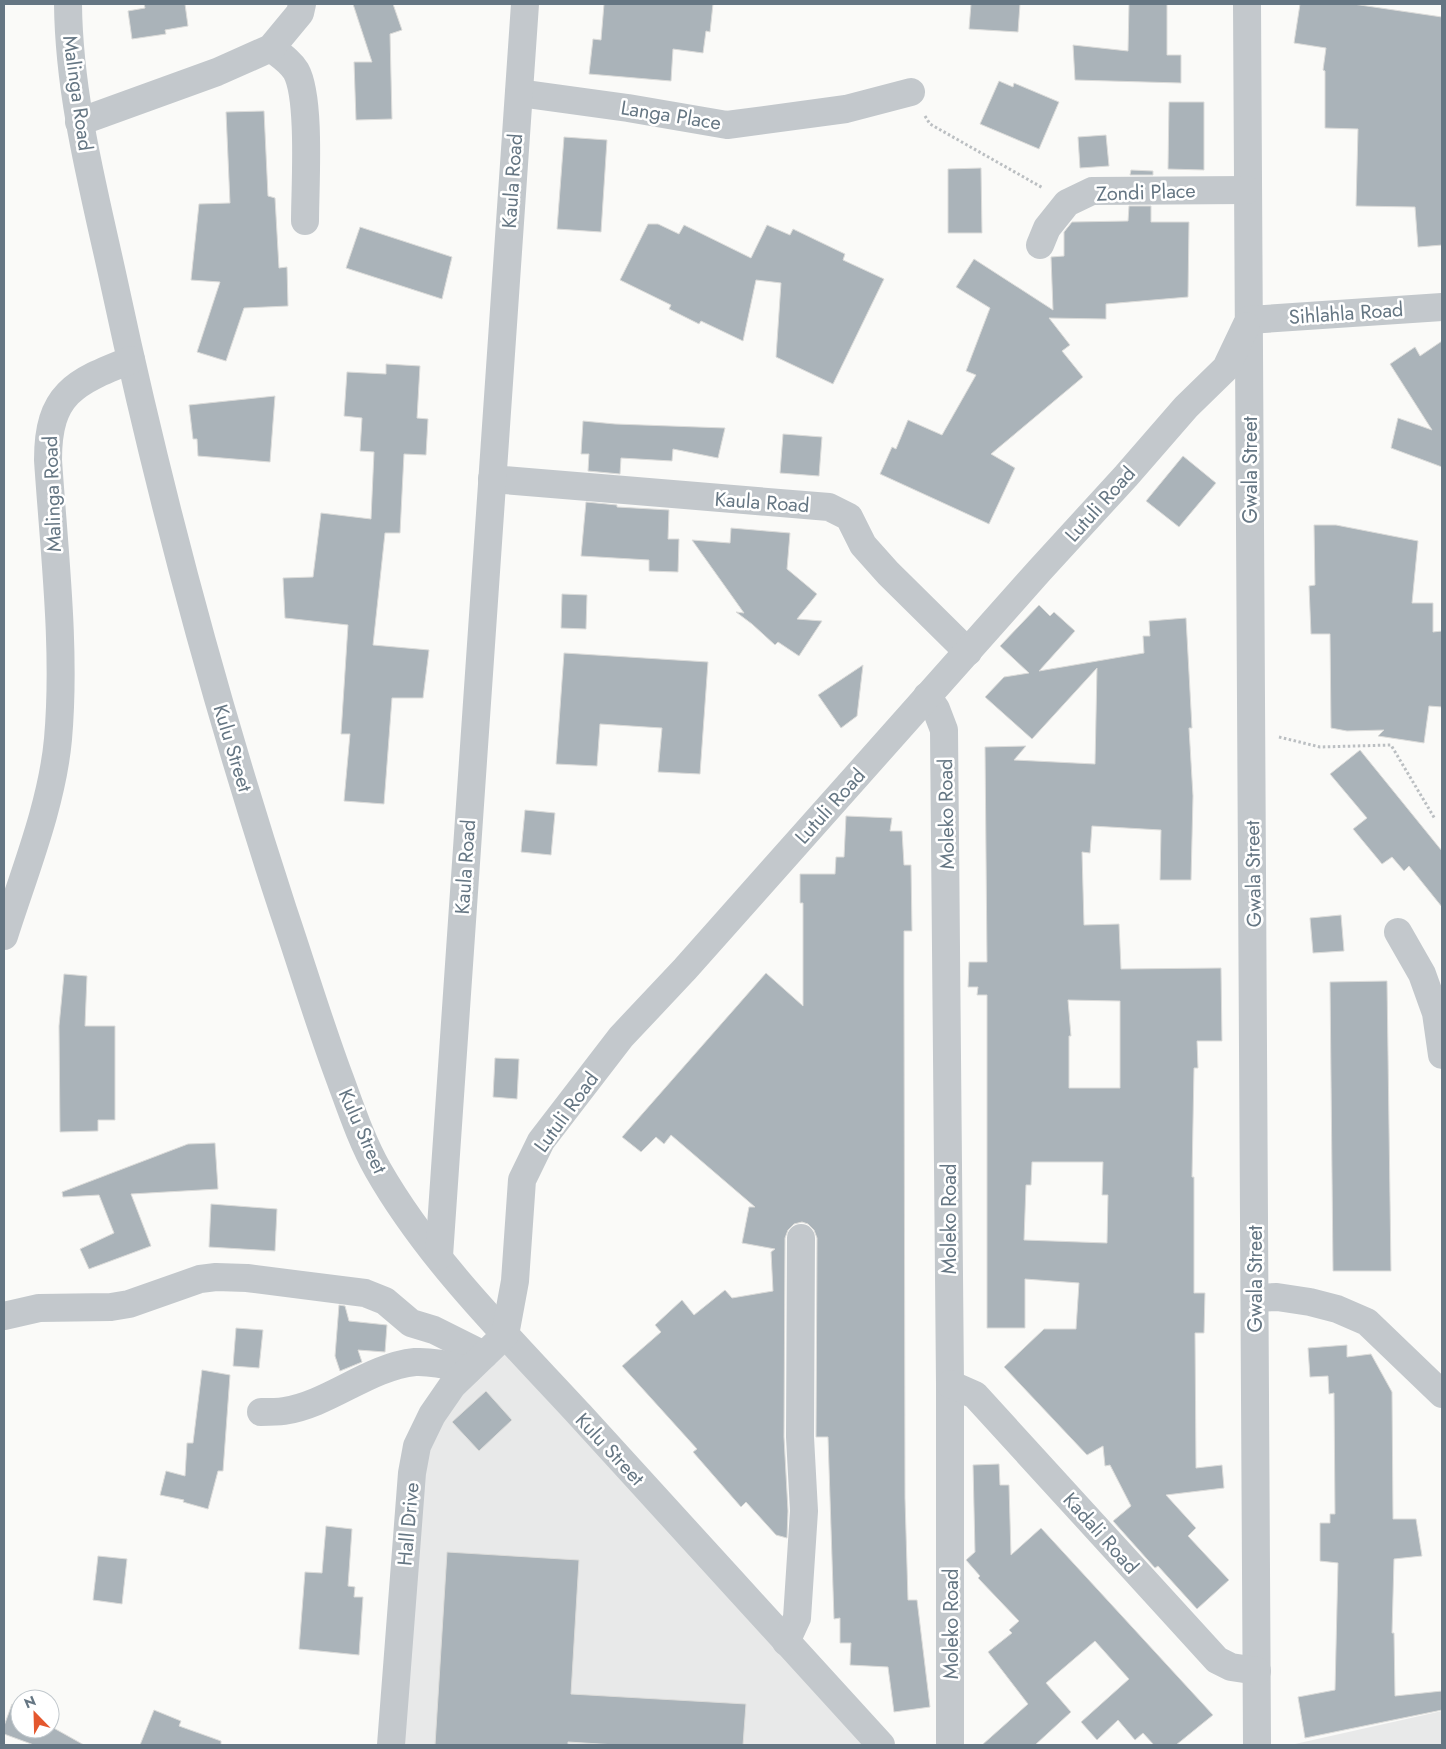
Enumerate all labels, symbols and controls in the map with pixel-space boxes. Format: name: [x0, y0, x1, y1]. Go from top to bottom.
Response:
street label: Malinga Road: [55, 33, 100, 153]
street label: Langa Place: [619, 93, 723, 138]
street label: Kaula Road: [495, 133, 530, 229]
street label: Zondi Place: [1096, 176, 1196, 209]
street label: Sihlahla Road: [1288, 295, 1404, 332]
street label: Gwala Street: [1236, 416, 1265, 523]
street label: Malinga Road: [36, 435, 69, 553]
street label: Lutuli Road: [1058, 460, 1142, 549]
street label: Kaula Road: [714, 485, 810, 520]
street label: Kulu Street: [205, 701, 260, 796]
street label: Moleko Road: [931, 758, 962, 870]
street label: Lutuli Road: [788, 762, 872, 851]
street label: Kaula Road: [448, 819, 483, 915]
street label: Gwala Street: [1238, 820, 1269, 928]
street label: Lutuli Road: [527, 1066, 606, 1159]
street label: Kulu Street: [331, 1084, 394, 1178]
street label: Moleko Road: [935, 1164, 964, 1274]
street label: Gwala Street: [1241, 1225, 1270, 1332]
street label: Kulu Street: [568, 1407, 651, 1492]
street label: Hall Drive: [390, 1481, 427, 1567]
street label: Kadali Road: [1056, 1486, 1145, 1581]
street label: Moleko Road: [937, 1569, 966, 1679]
north arrow: [10, 1689, 60, 1739]
text: N: [21, 1691, 39, 1713]

